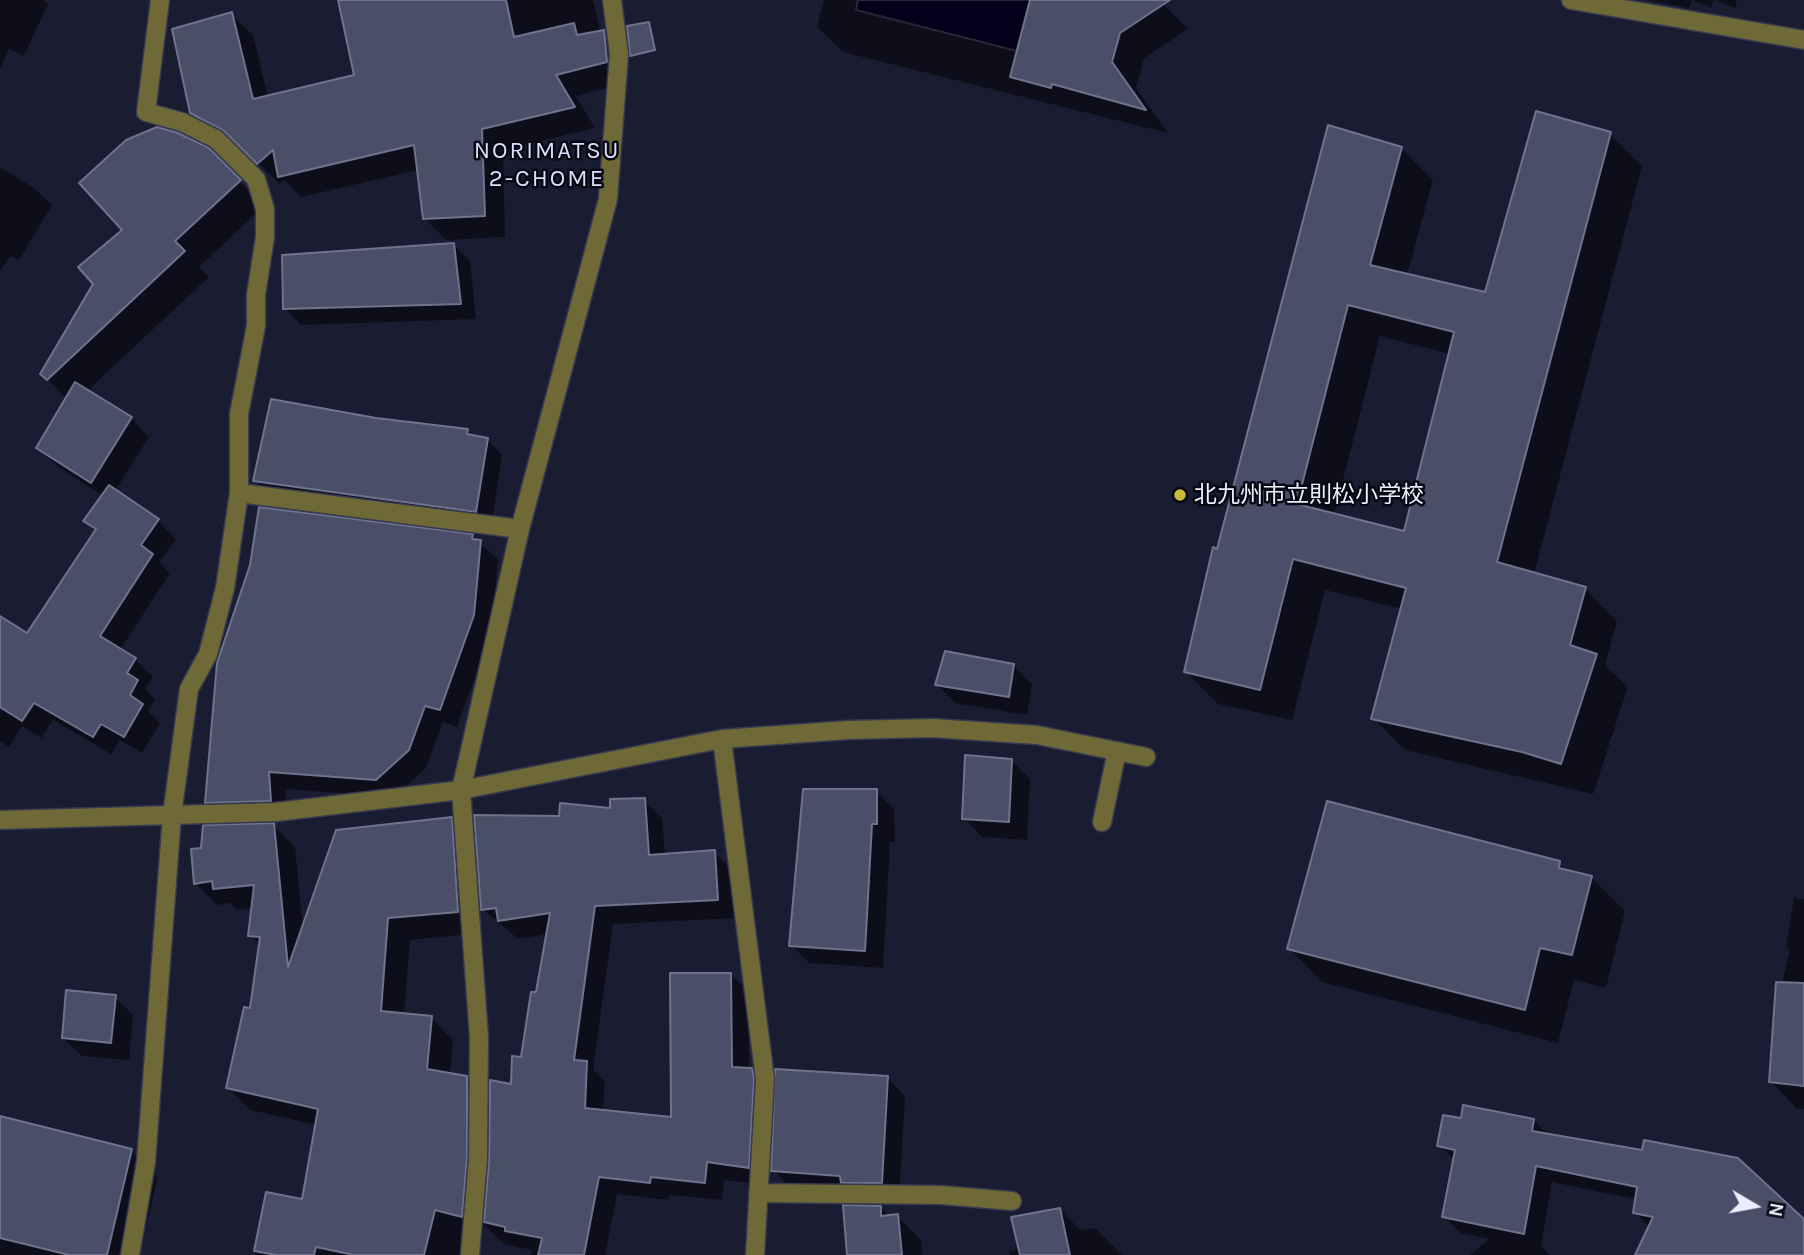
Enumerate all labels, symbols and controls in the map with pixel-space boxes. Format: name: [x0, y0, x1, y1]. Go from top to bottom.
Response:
district label: NORIMATSU 2-CHOME: [475, 137, 619, 193]
place label: 北九州市立則松小学校: [1194, 481, 1424, 509]
marker: 北九州市立則松小学校: [1172, 487, 1188, 503]
north arrow: [1720, 1171, 1790, 1241]
text: N: [1764, 1201, 1788, 1218]

